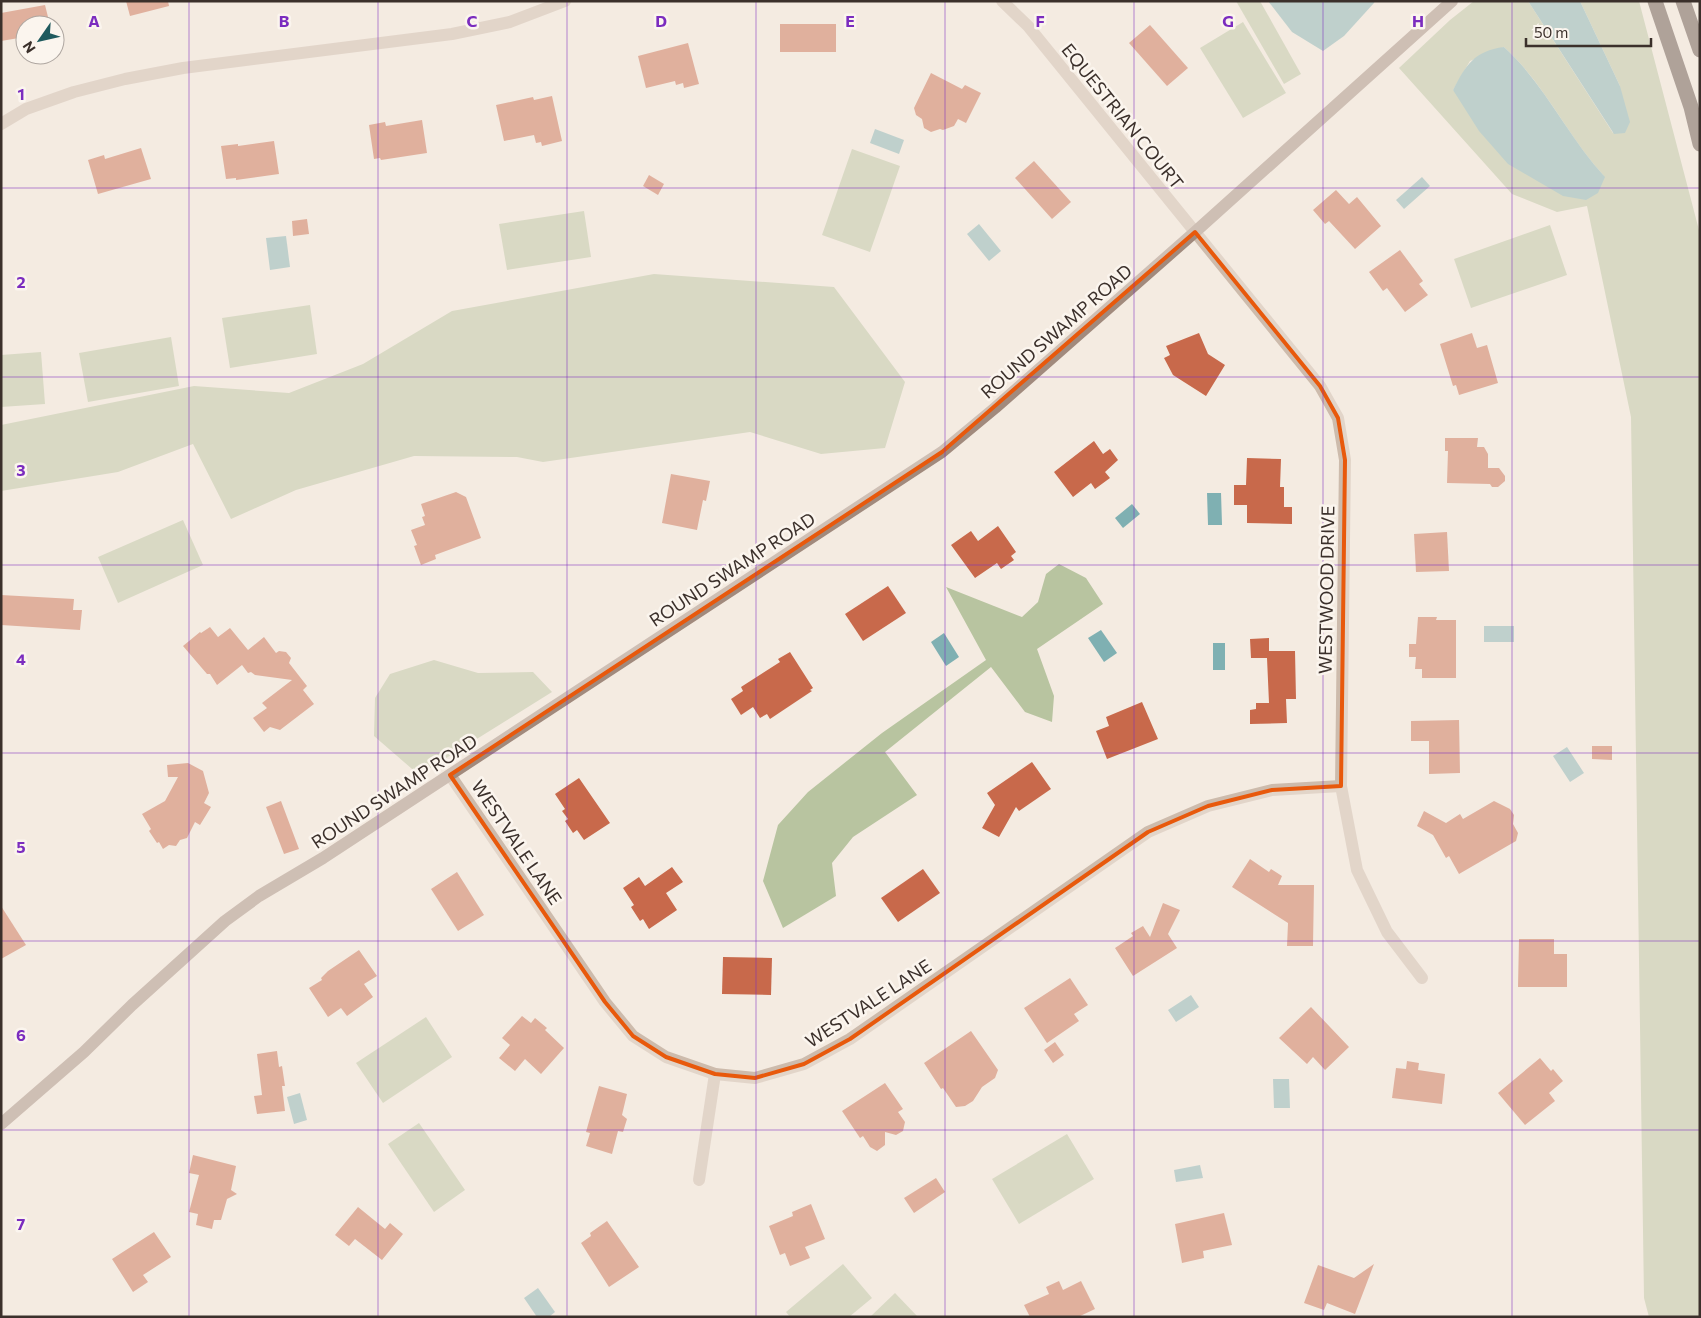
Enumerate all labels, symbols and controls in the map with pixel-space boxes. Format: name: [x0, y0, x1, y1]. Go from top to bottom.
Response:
text: A: [88, 11, 100, 30]
text: B: [279, 11, 290, 30]
text: C: [467, 11, 478, 30]
text: D: [655, 11, 667, 30]
text: E: [845, 11, 855, 30]
text: F: [1035, 11, 1045, 30]
text: G: [1222, 11, 1234, 30]
text: H: [1412, 11, 1424, 30]
north arrow: [15, 15, 65, 65]
scale bar: [1526, 15, 1651, 47]
text: 50 m: [1534, 23, 1568, 41]
text: N: [19, 38, 39, 57]
street label: EQUESTRIAN COURT: [1057, 39, 1189, 193]
text: 1: [17, 84, 25, 103]
street label: ROUND SWAMP ROAD: [976, 259, 1136, 403]
text: 2: [16, 272, 26, 291]
text: 3: [16, 460, 26, 479]
street label: WESTWOOD DRIVE: [1314, 506, 1338, 674]
street label: ROUND SWAMP ROAD: [645, 507, 819, 631]
text: 4: [16, 649, 26, 668]
street label: ROUND SWAMP ROAD: [307, 729, 481, 853]
street label: WESTVALE LANE: [467, 775, 567, 909]
text: 5: [16, 837, 26, 856]
street label: WESTVALE LANE: [801, 954, 935, 1052]
text: 6: [16, 1025, 26, 1044]
text: 7: [17, 1214, 26, 1233]

